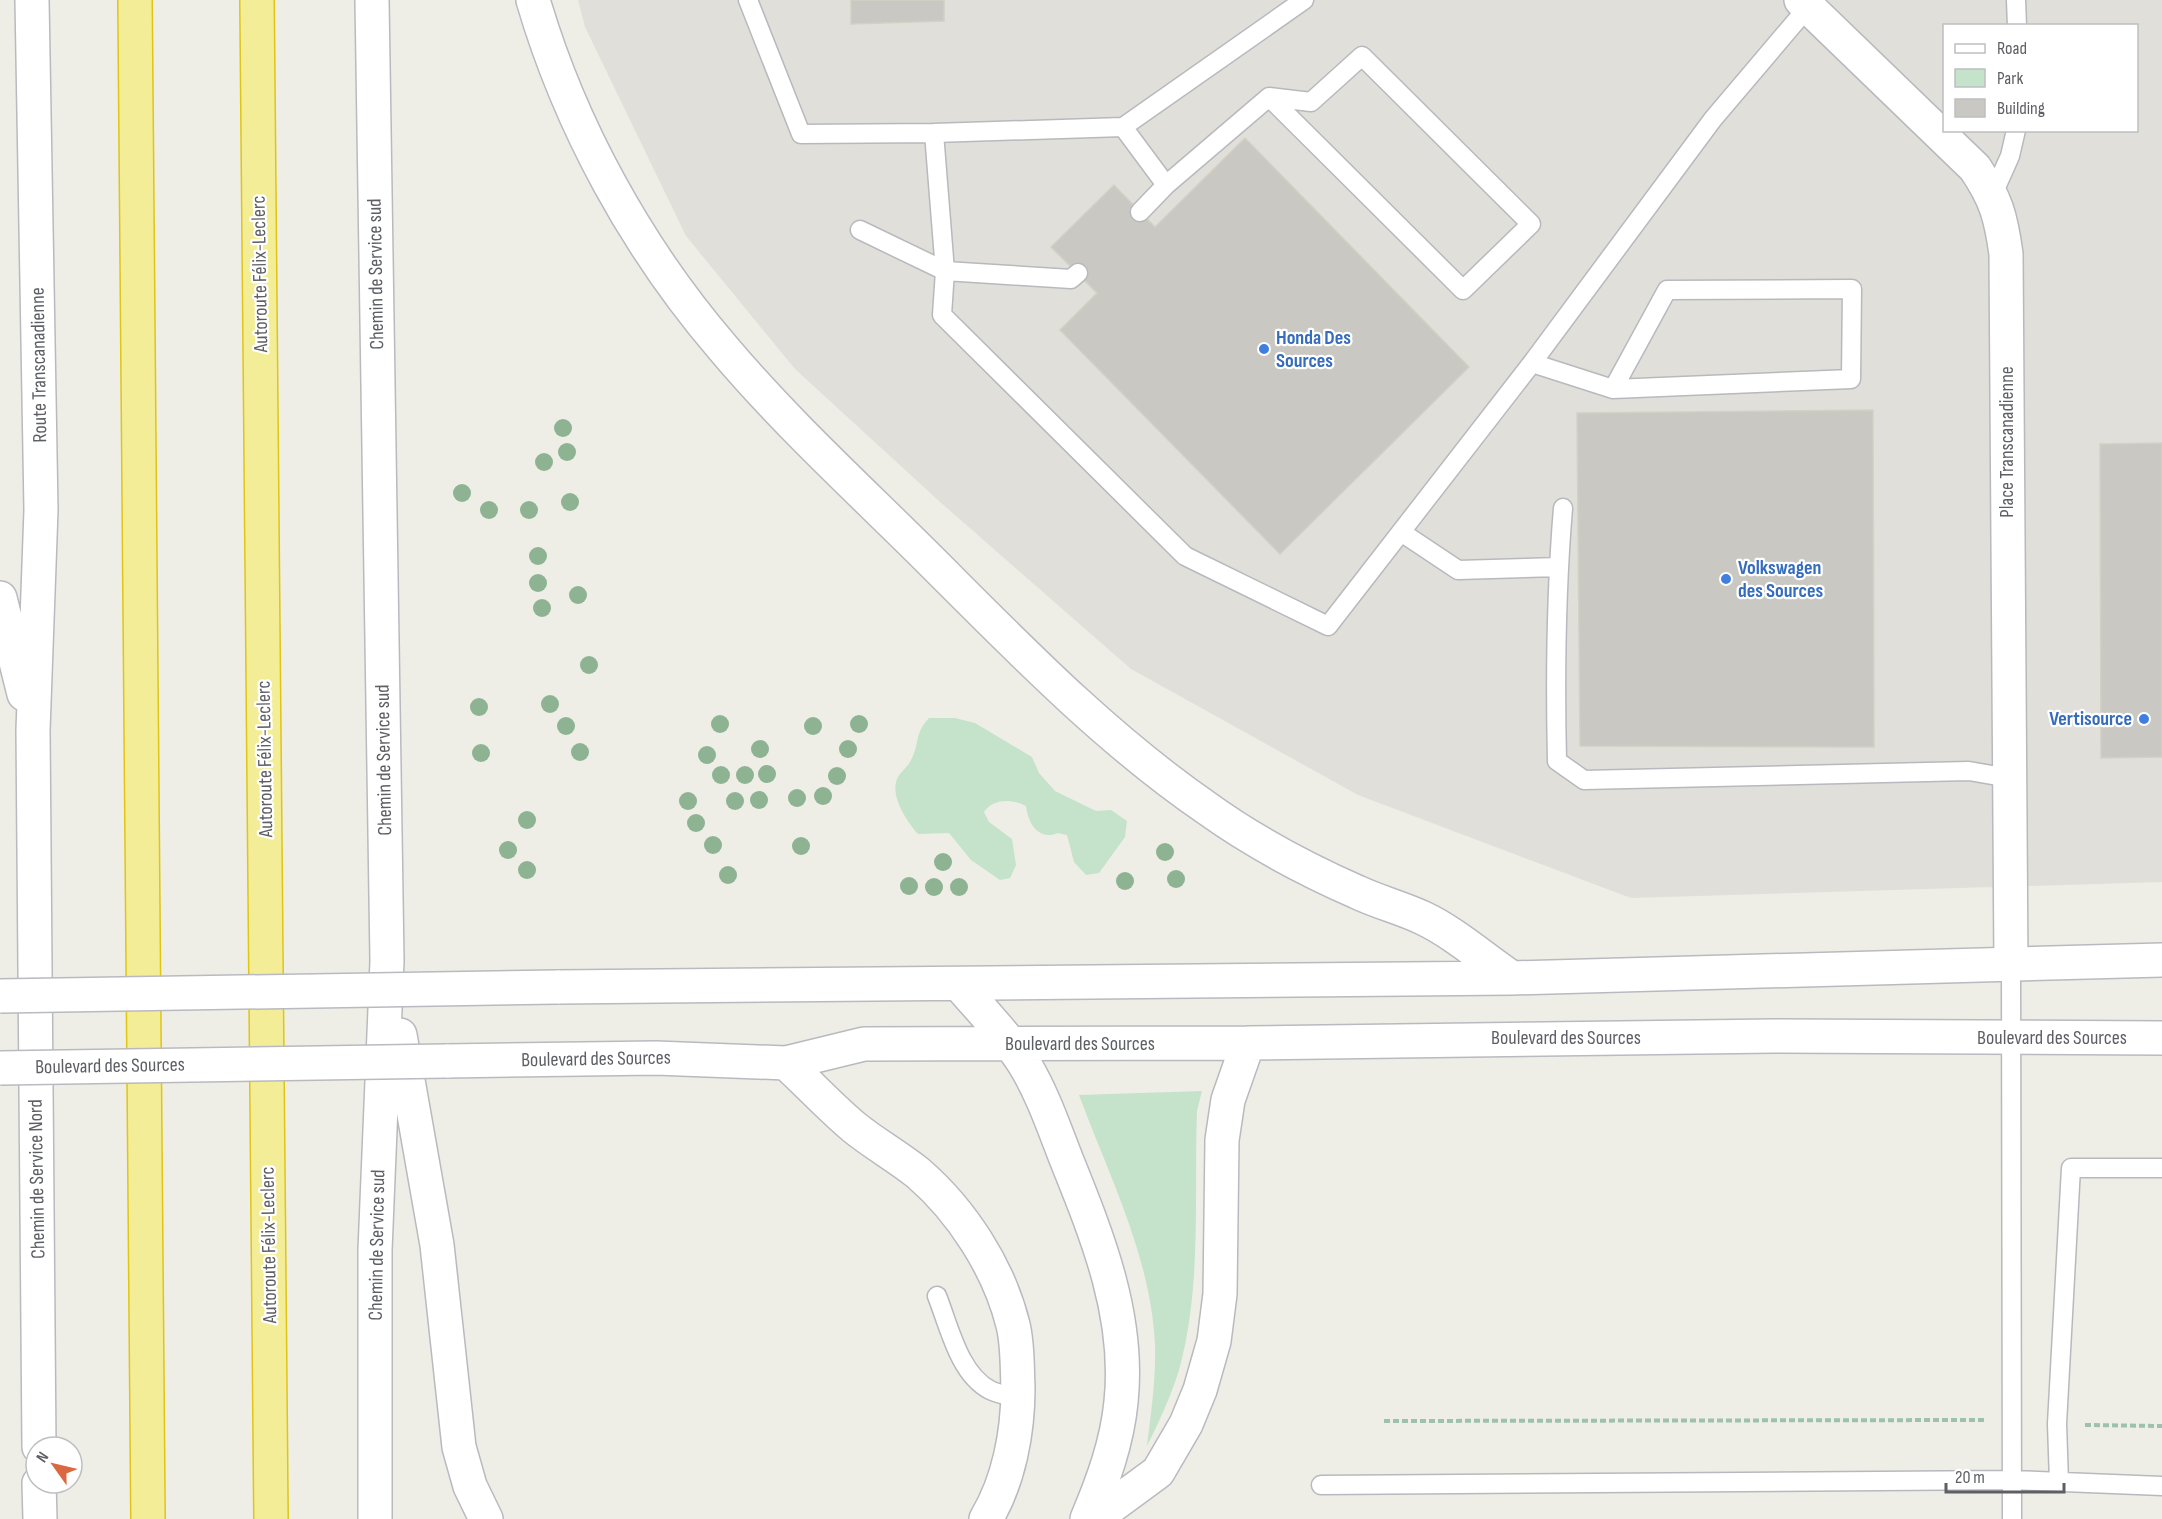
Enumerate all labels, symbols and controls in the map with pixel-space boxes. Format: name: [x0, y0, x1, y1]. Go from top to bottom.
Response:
legend: [1943, 24, 2138, 132]
text: Road: [1997, 38, 2027, 59]
text: Park: [1997, 68, 2023, 89]
text: Building: [1997, 98, 2045, 119]
street label: Autoroute Félix-Leclerc: [247, 195, 273, 354]
street label: Chemin de Service sud: [363, 198, 389, 350]
street label: Route Transcanadienne: [26, 287, 52, 443]
place label: Honda Des Sources: [1276, 326, 1351, 373]
marker: Honda Des Sources: [1257, 342, 1271, 356]
street label: Place Transcanadienne: [1995, 366, 2019, 518]
place label: Volkswagen des Sources: [1738, 556, 1823, 603]
marker: Volkswagen des Sources: [1719, 572, 1733, 586]
street label: Autoroute Félix-Leclerc: [252, 680, 278, 839]
street label: Chemin de Service sud: [371, 684, 397, 836]
place label: Vertisource: [2049, 707, 2132, 731]
marker: Vertisource: [2137, 712, 2151, 726]
street label: Boulevard des Sources: [1491, 1026, 1641, 1050]
street label: Boulevard des Sources: [1977, 1026, 2127, 1050]
street label: Boulevard des Sources: [1005, 1032, 1155, 1056]
street label: Boulevard des Sources: [521, 1046, 671, 1072]
street label: Boulevard des Sources: [35, 1053, 185, 1079]
street label: Chemin de Service Nord: [24, 1099, 50, 1259]
street label: Autoroute Félix-Leclerc: [256, 1166, 282, 1325]
street label: Chemin de Service sud: [364, 1169, 390, 1321]
north arrow: [24, 1435, 84, 1495]
text: N: [33, 1449, 53, 1466]
scale bar: [1946, 1456, 2064, 1494]
text: 20 m: [1955, 1467, 1985, 1488]

